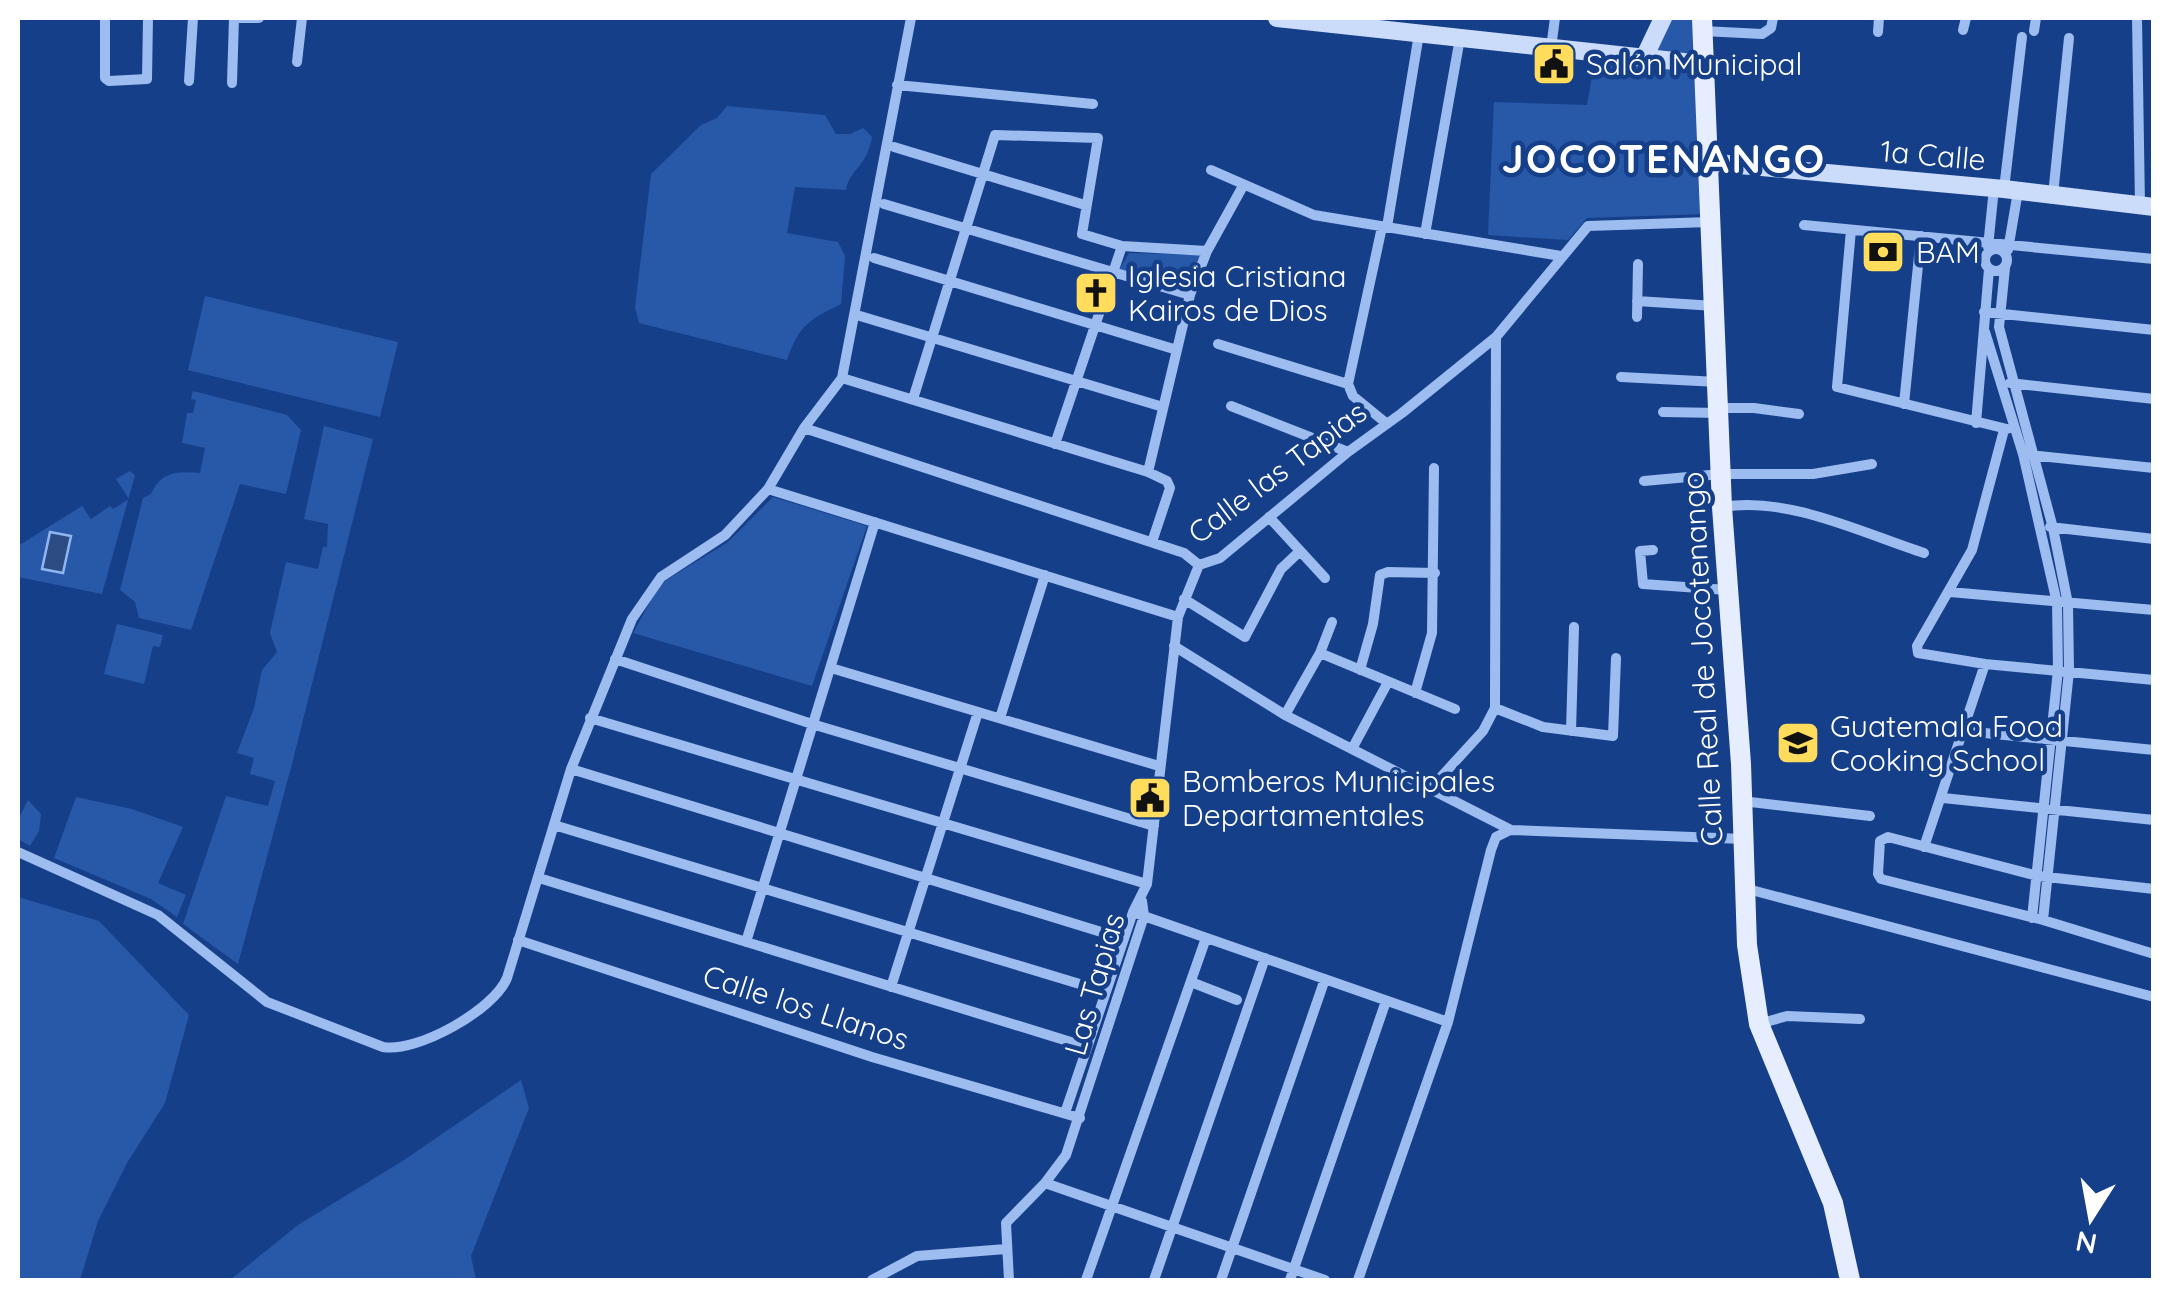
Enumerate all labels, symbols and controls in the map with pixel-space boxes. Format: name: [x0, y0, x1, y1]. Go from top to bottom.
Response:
public building icon: Salón Municipal: [1531, 41, 1577, 87]
place label: Salón Municipal: [1586, 45, 1802, 83]
street label: 1a Calle: [1879, 131, 1987, 179]
district label: JOCOTENANGO: [1501, 133, 1827, 183]
bank icon: BAM: [1860, 229, 1906, 275]
place label: BAM: [1916, 233, 1980, 271]
place label: Iglesia Cristiana Kairos de Dios: [1128, 257, 1347, 329]
church icon: Iglesia Cristiana Kairos de Dios: [1073, 270, 1119, 316]
street label: Calle las Tapias: [1180, 392, 1374, 552]
street label: Calle Real de Jocotenango: [1673, 471, 1731, 847]
place label: Guatemala Food Cooking School: [1830, 707, 2063, 779]
school or university icon: Guatemala Food Cooking School: [1775, 720, 1821, 766]
place label: Bomberos Municipales Departamentales: [1182, 762, 1495, 834]
public building icon: Bomberos Municipales Departamentales: [1127, 775, 1173, 821]
street label: Las Tapias: [1056, 908, 1132, 1060]
street label: Calle los Llanos: [698, 956, 914, 1058]
north arrow: [2041, 1168, 2141, 1268]
text: N: [2073, 1224, 2100, 1262]

